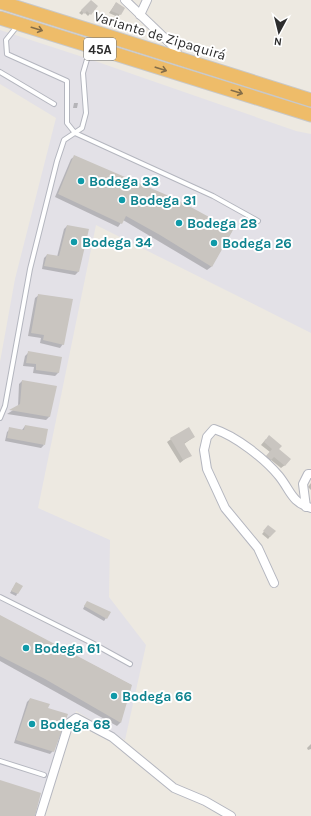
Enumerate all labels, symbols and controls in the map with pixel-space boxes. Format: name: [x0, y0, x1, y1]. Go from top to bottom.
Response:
street label: Variante de Zipaquirá: [92, 8, 228, 64]
north arrow: [259, 12, 299, 52]
one-way arrow: [31, 26, 44, 33]
text: N: [273, 34, 283, 48]
road number: 45A: [84, 38, 116, 60]
one-way arrow: [155, 65, 167, 73]
one-way arrow: [231, 89, 244, 96]
place label: Bodega 33: [89, 173, 159, 190]
marker: Bodega 33: [76, 176, 86, 186]
place label: Bodega 31: [130, 192, 197, 209]
marker: Bodega 31: [117, 195, 127, 205]
place label: Bodega 28: [187, 215, 257, 232]
marker: Bodega 28: [174, 218, 184, 228]
place label: Bodega 34: [82, 234, 153, 251]
place label: Bodega 26: [222, 235, 292, 252]
marker: Bodega 34: [69, 237, 79, 247]
marker: Bodega 26: [209, 238, 219, 248]
place label: Bodega 61: [34, 640, 100, 657]
marker: Bodega 61: [21, 643, 31, 653]
place label: Bodega 66: [122, 688, 192, 705]
marker: Bodega 66: [109, 691, 119, 701]
place label: Bodega 68: [40, 716, 110, 733]
marker: Bodega 68: [27, 719, 37, 729]

